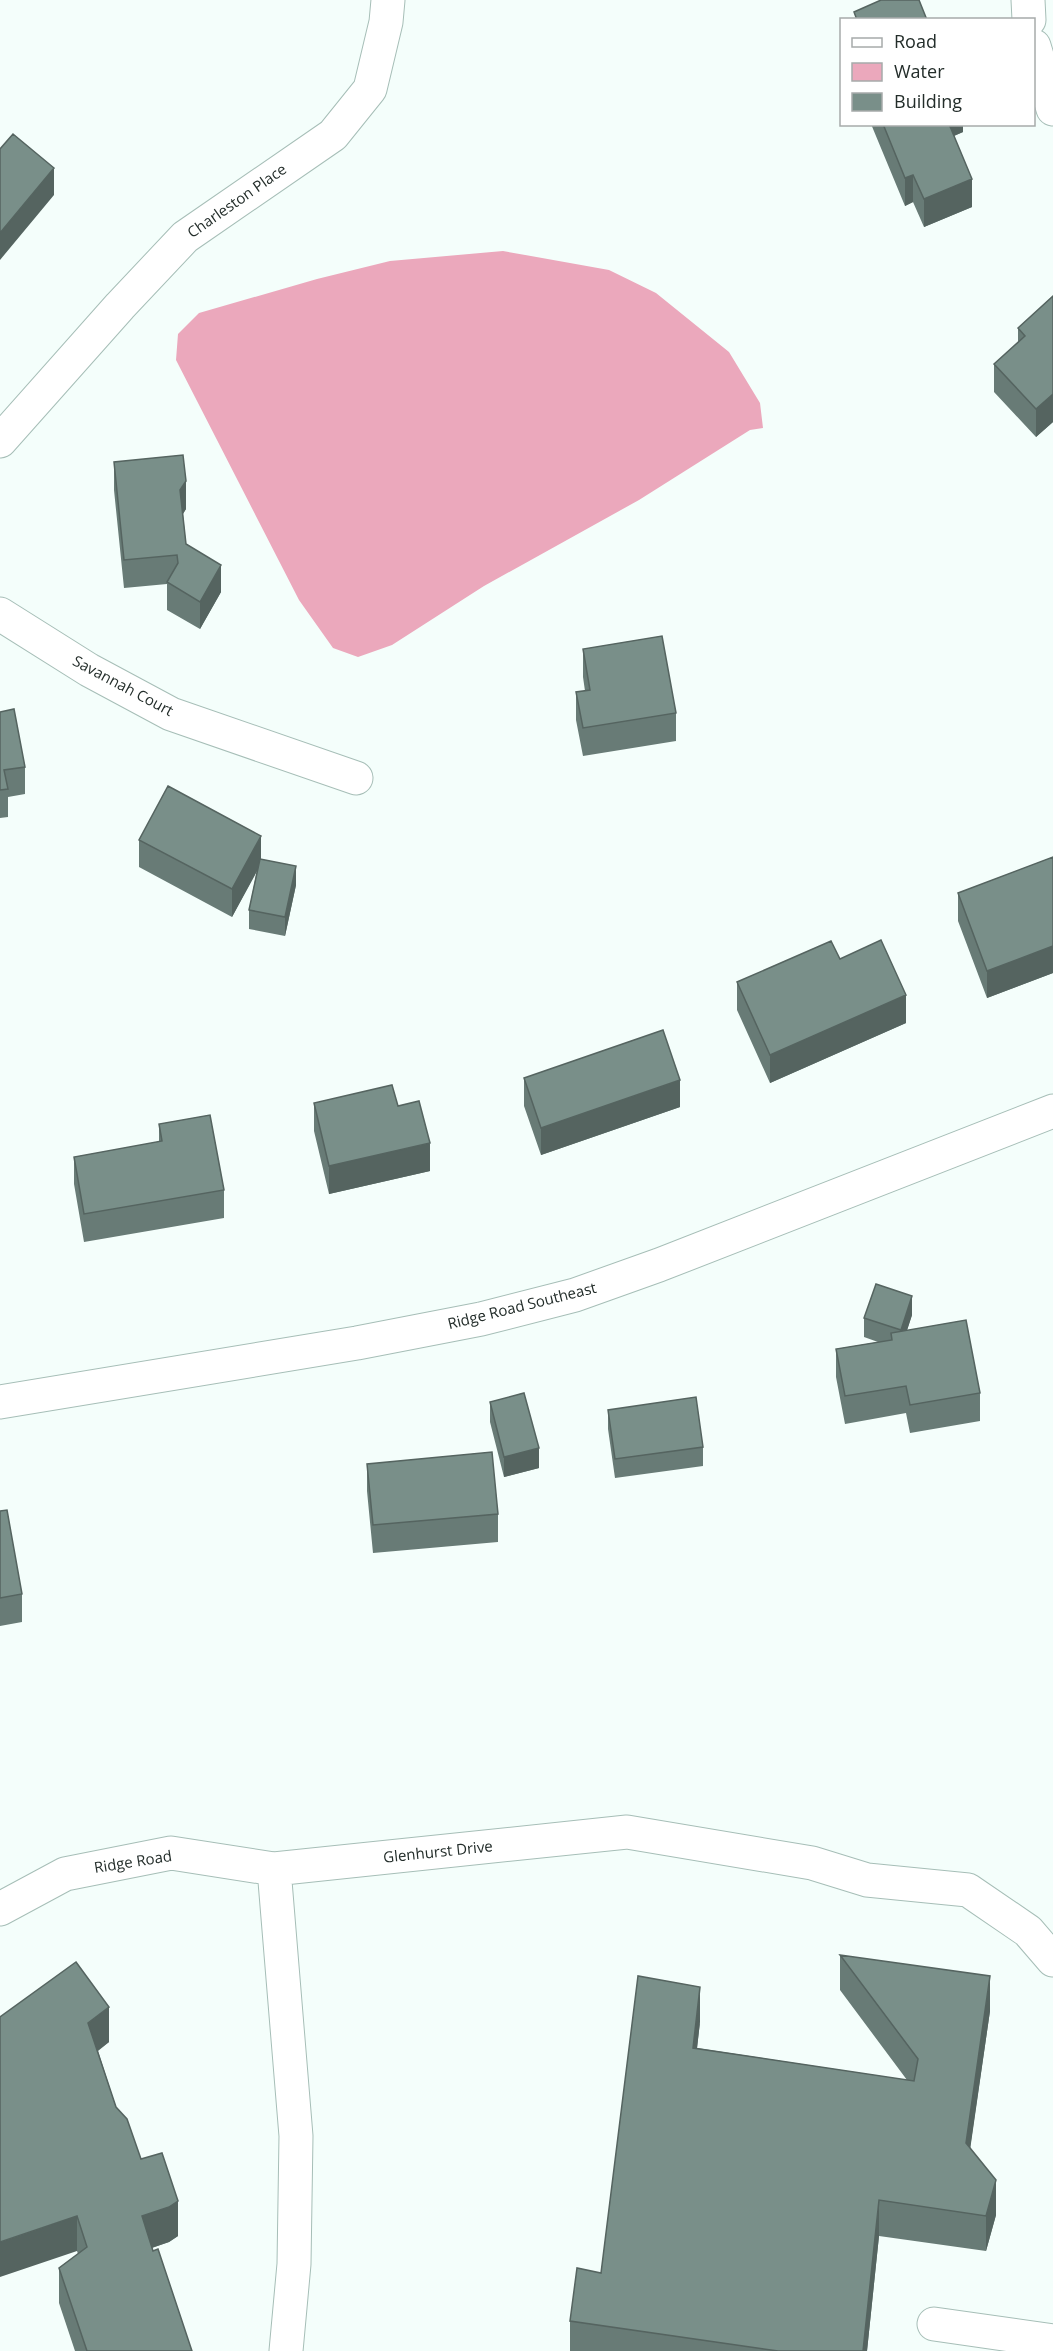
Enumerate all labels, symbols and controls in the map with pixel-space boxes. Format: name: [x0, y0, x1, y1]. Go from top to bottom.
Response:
legend: [840, 18, 1035, 126]
text: Road: [894, 29, 937, 53]
text: Water: [894, 59, 945, 83]
text: Building: [894, 89, 962, 113]
street label: Charleston Place: [183, 159, 290, 242]
street label: Savannah Court: [70, 650, 177, 720]
street label: Ridge Road Southeast: [445, 1277, 598, 1333]
street label: Glenhurst Drive: [382, 1835, 494, 1867]
street label: Ridge Road: [93, 1845, 173, 1877]

